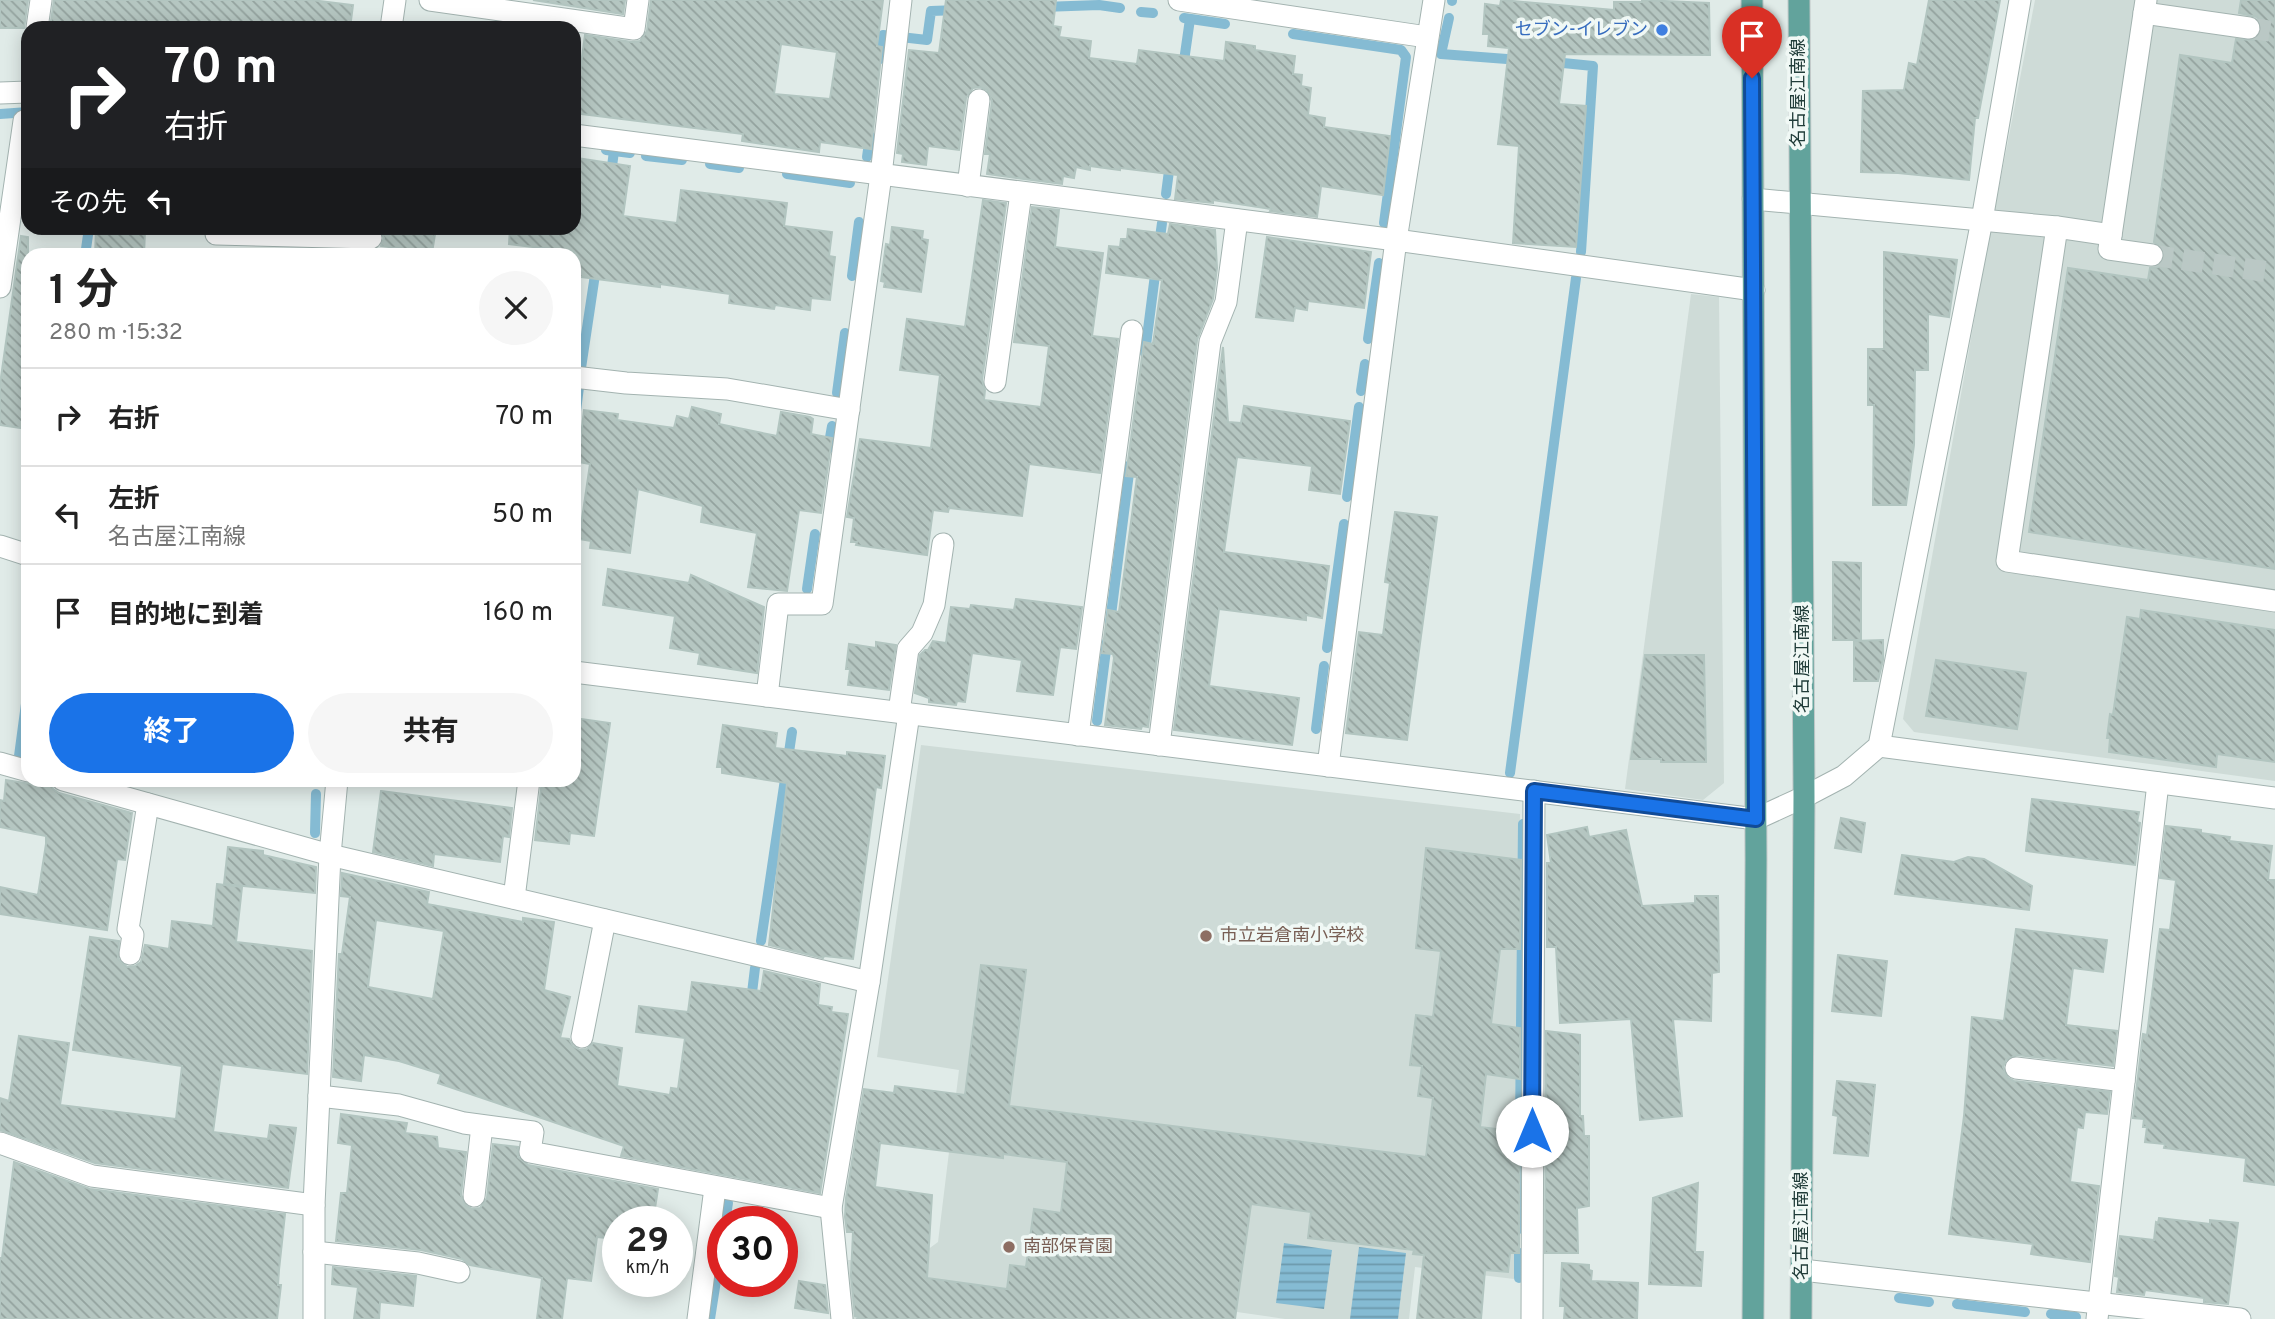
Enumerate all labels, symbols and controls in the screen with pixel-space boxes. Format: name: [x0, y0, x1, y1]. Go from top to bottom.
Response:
pin: [1722, 6, 1782, 78]
icon: arrive: [1733, 17, 1771, 55]
place label: セブン-イレブン: [1515, 19, 1648, 42]
marker: セブン-イレブン: [1654, 22, 1670, 38]
text: 70 m: [164, 39, 278, 101]
street label: 名古屋江南線: [1788, 39, 1811, 147]
icon: right: [49, 49, 140, 140]
text: 右折: [164, 109, 228, 149]
icon: left: [141, 182, 179, 220]
text: その先: [49, 188, 127, 221]
text: 1 分: [49, 266, 118, 319]
button: close: [479, 271, 553, 345]
text: 280 m · 15:32: [49, 319, 183, 348]
icon: right: [49, 398, 87, 436]
text: 70 m: [495, 401, 553, 434]
text: 右折: [108, 404, 160, 437]
text: 左折: [108, 484, 160, 517]
icon: left: [49, 496, 87, 534]
text: 50 m: [492, 499, 553, 532]
text: 名古屋江南線: [108, 524, 246, 553]
icon: arrive: [49, 594, 87, 632]
text: 160 m: [483, 597, 553, 630]
text: 目的地に到着: [108, 600, 264, 633]
street label: 名古屋江南線: [1792, 605, 1815, 713]
button: 終了: [49, 693, 294, 773]
button: 共有: [308, 693, 553, 773]
place label: 市立岩倉南小学校: [1220, 925, 1364, 948]
marker: 市立岩倉南小学校: [1198, 928, 1214, 944]
position arrow: [1495, 1094, 1569, 1168]
street label: 名古屋江南線: [1791, 1172, 1814, 1280]
speed limit sign: 30: [707, 1206, 798, 1297]
text: 29: [626, 1220, 669, 1264]
place label: 南部保育園: [1023, 1236, 1113, 1259]
marker: 南部保育園: [1001, 1239, 1017, 1255]
text: km/h: [626, 1257, 669, 1280]

